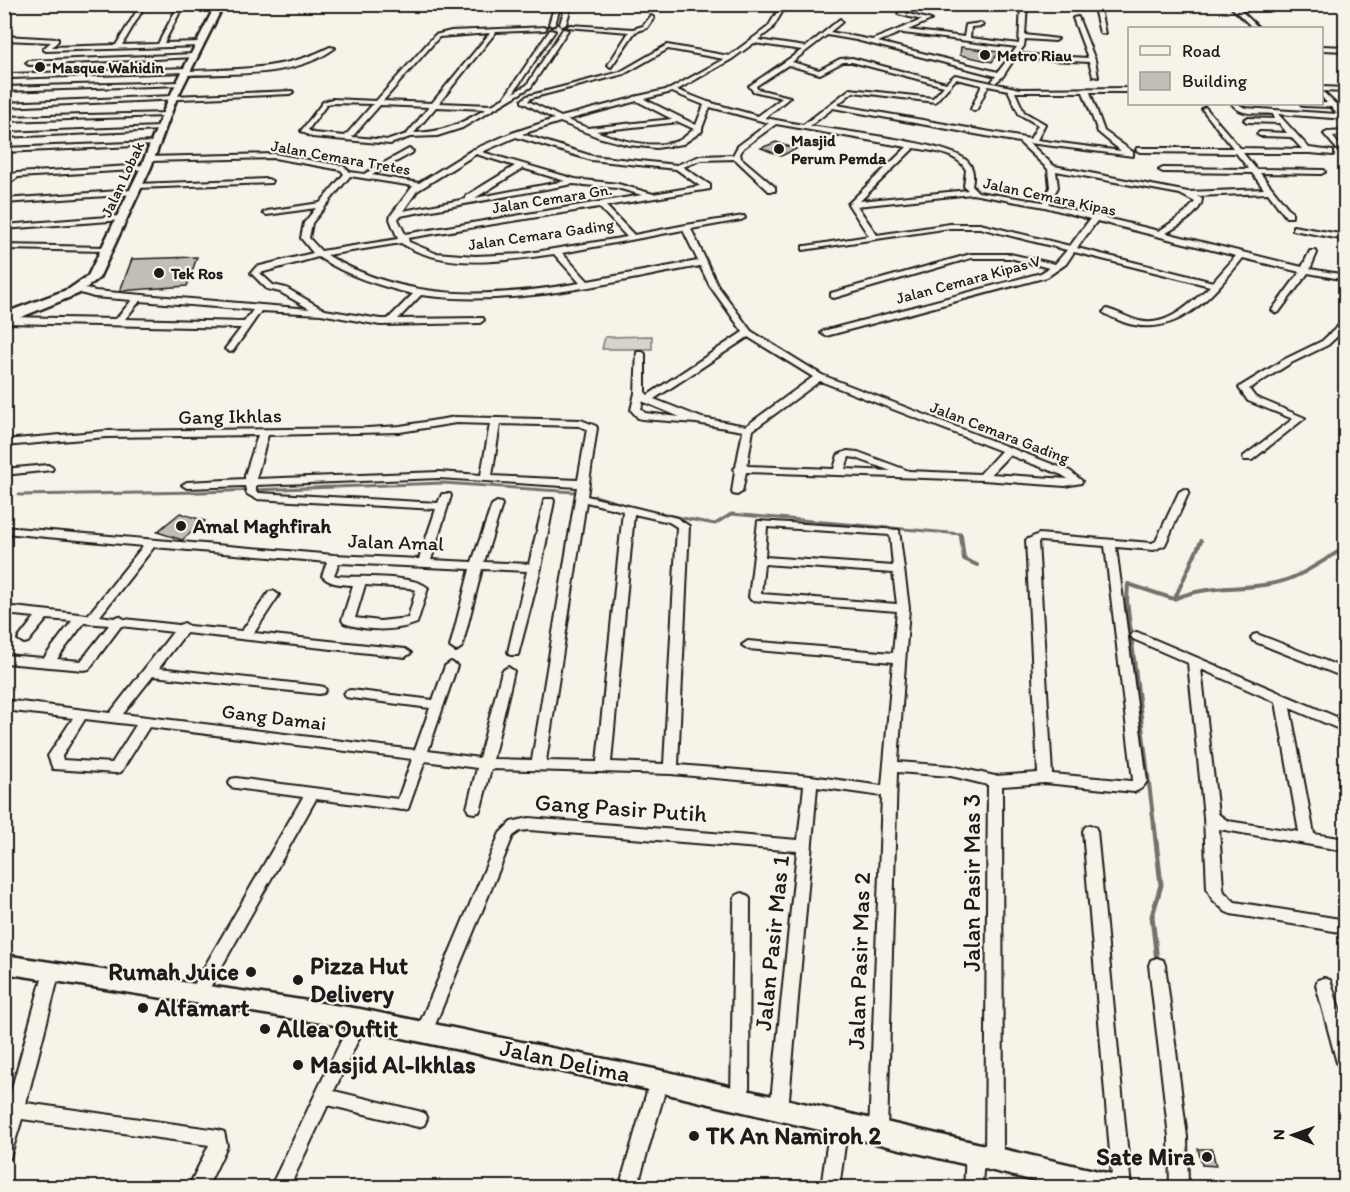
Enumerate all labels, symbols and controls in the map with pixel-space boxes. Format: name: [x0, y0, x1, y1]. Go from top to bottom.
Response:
legend: [1128, 27, 1323, 105]
text: Road: [1182, 40, 1221, 62]
place label: Metro Riau: [997, 46, 1072, 65]
marker: Metro Riau: [978, 48, 992, 62]
place label: Masque Wahidin: [52, 58, 164, 78]
marker: Masque Wahidin: [33, 60, 47, 74]
text: Building: [1182, 70, 1248, 92]
place label: Masjid Perum Pemda: [791, 131, 887, 168]
street label: Jalan Cemara Tretes: [270, 136, 412, 179]
street label: Jalan Lobak: [97, 138, 149, 220]
marker: Masjid Perum Pemda: [772, 142, 786, 156]
street label: Jalan Cemara Kipas: [982, 173, 1118, 220]
street label: Jalan Cemara Gn.: [491, 180, 614, 217]
street label: Jalan Cemara Gading: [467, 215, 616, 254]
street label: Jalan Cemara Kipas V: [894, 251, 1043, 308]
place label: Tek Ros: [170, 264, 223, 283]
marker: Tek Ros: [152, 266, 166, 280]
street label: Jalan Cemara Gading: [928, 397, 1073, 468]
street label: Gang Ikhlas: [178, 403, 282, 429]
place label: Amal Maghfirah: [192, 514, 331, 539]
marker: Amal Maghfirah: [174, 519, 188, 533]
street label: Jalan Amal: [348, 528, 445, 556]
street label: Gang Damai: [220, 699, 328, 735]
street label: Gang Pasir Putih: [534, 787, 708, 828]
street label: Jalan Pasir Mas 3: [957, 794, 986, 972]
street label: Jalan Pasir Mas 1: [748, 854, 795, 1032]
street label: Jalan Pasir Mas 2: [841, 871, 876, 1050]
place label: Pizza Hut Delivery: [310, 951, 408, 1009]
place label: Rumah Juice: [108, 957, 239, 986]
marker: Rumah Juice: [244, 965, 258, 979]
marker: Pizza Hut Delivery: [291, 973, 305, 987]
place label: Alfamart: [154, 993, 249, 1022]
marker: Alfamart: [136, 1001, 150, 1015]
place label: Allea Ouftit: [276, 1014, 398, 1043]
marker: Allea Ouftit: [258, 1022, 272, 1036]
street label: Jalan Delima: [497, 1033, 633, 1088]
place label: Masjid Al-Ikhlas: [310, 1050, 476, 1080]
marker: Masjid Al-Ikhlas: [291, 1058, 305, 1072]
north arrow: [1263, 1105, 1323, 1165]
place label: TK An Namiroh 2: [705, 1121, 881, 1150]
marker: TK An Namiroh 2: [687, 1129, 701, 1143]
text: N: [1269, 1129, 1288, 1140]
place label: Sate Mira: [1096, 1142, 1195, 1171]
marker: Sate Mira: [1200, 1150, 1214, 1164]

